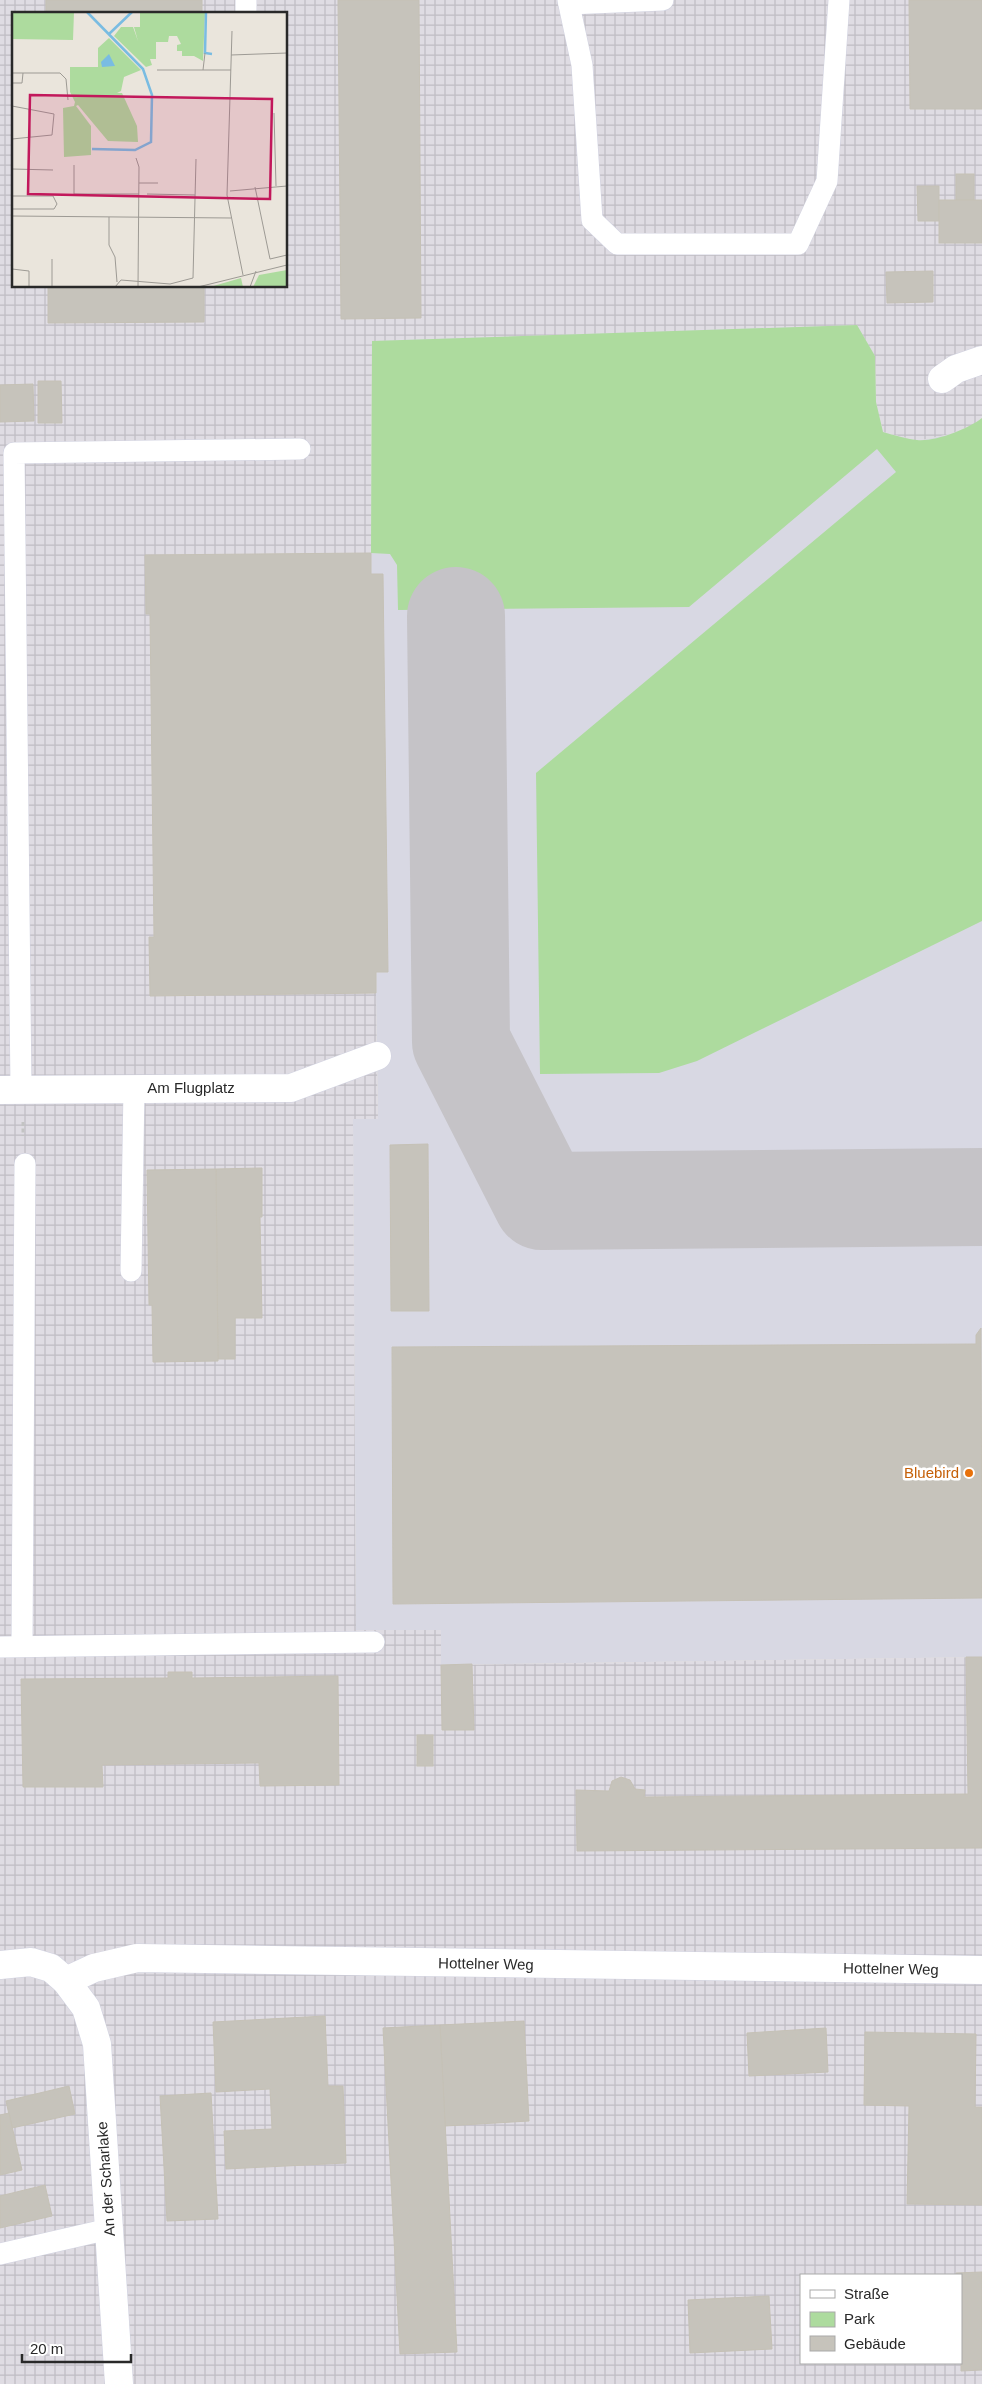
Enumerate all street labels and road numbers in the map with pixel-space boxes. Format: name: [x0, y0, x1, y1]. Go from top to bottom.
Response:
street label: Am Flugplatz: [147, 1079, 235, 1096]
street label: Hottelner Weg: [438, 1954, 534, 1973]
street label: Hottelner Weg: [843, 1959, 939, 1978]
street label: An der Scharlake: [93, 2121, 118, 2237]

